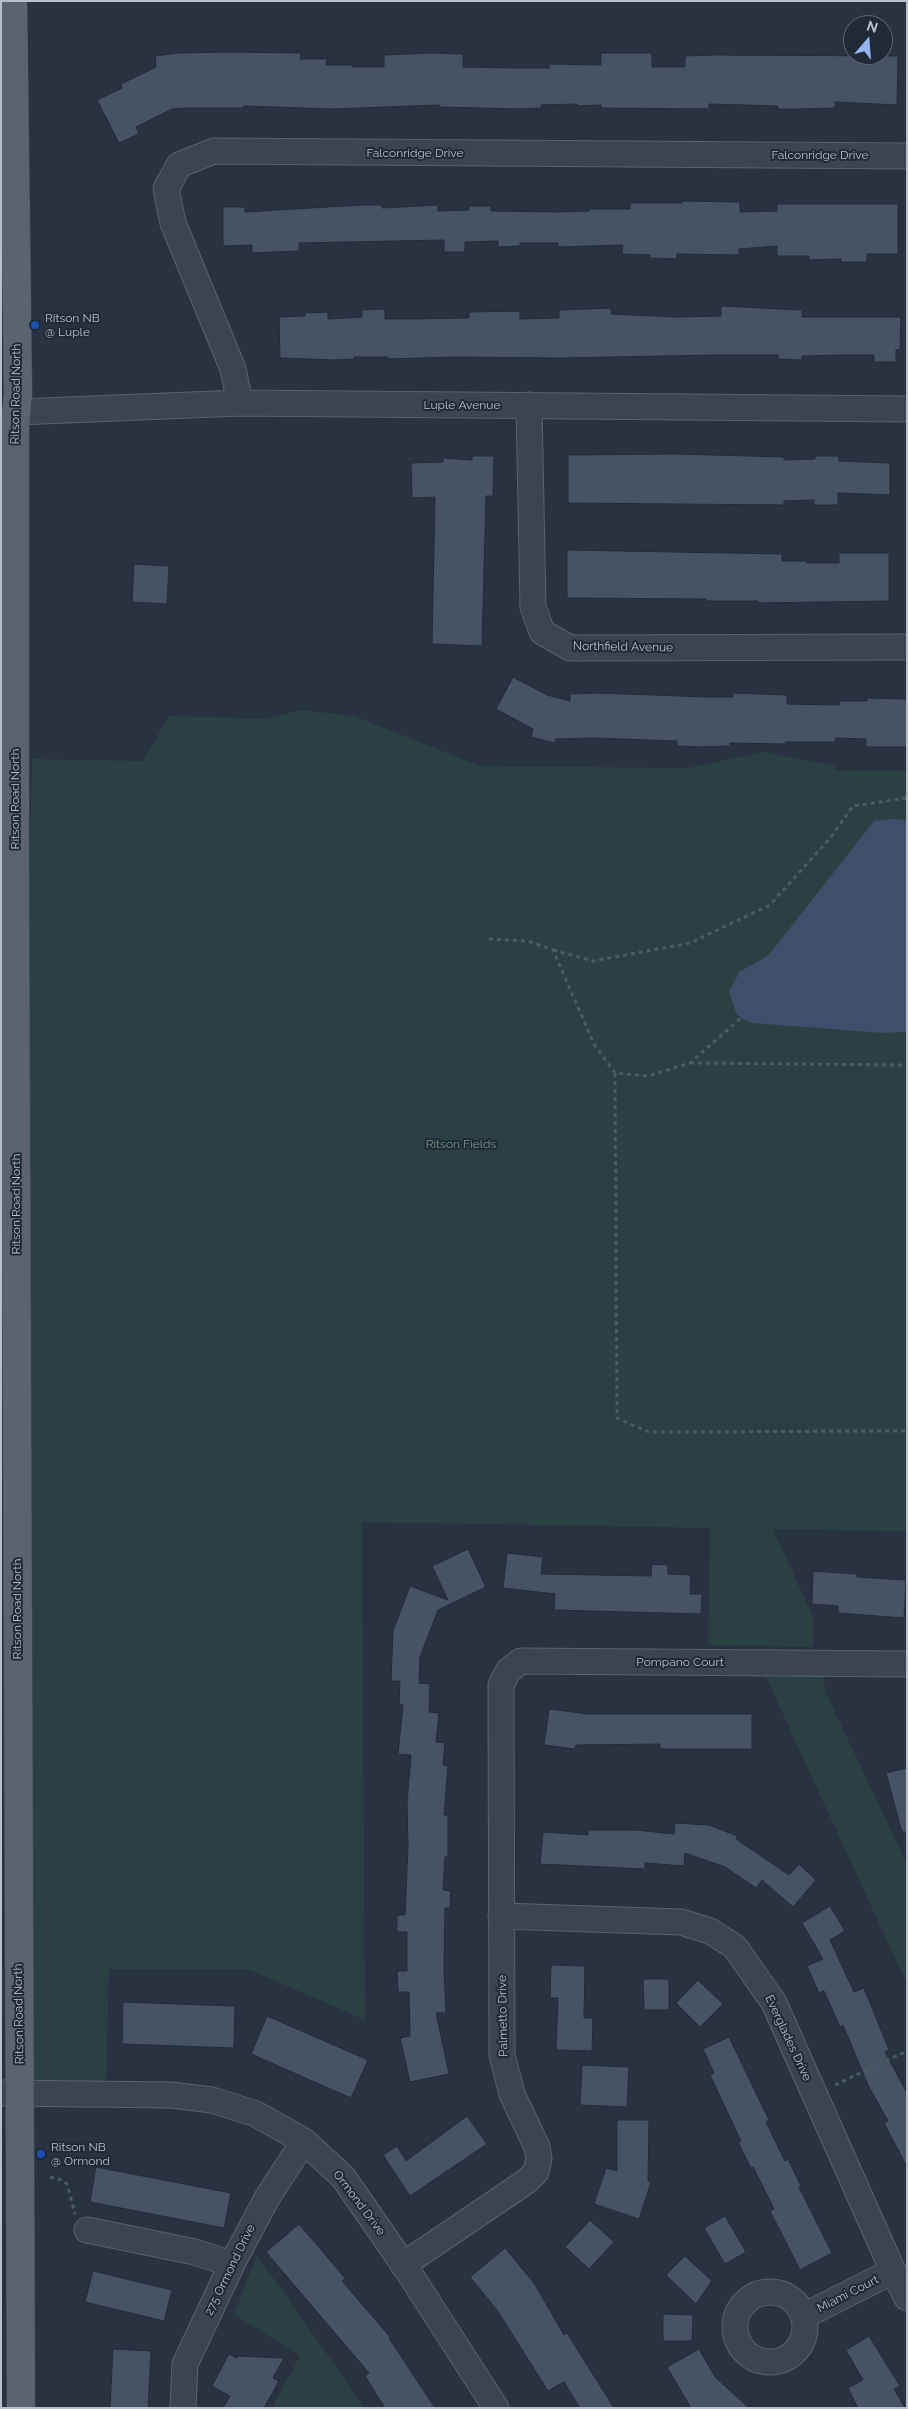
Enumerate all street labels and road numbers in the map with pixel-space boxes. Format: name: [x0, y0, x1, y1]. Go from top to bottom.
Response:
street label: Falconridge Drive: [366, 146, 464, 160]
street label: Falconridge Drive: [771, 148, 869, 162]
street label: Ritson Road North: [8, 343, 24, 445]
street label: Luple Avenue: [424, 398, 500, 412]
street label: Northfield Avenue: [573, 639, 673, 655]
street label: Ritson Road North: [8, 749, 22, 849]
street label: Ritson Road North: [9, 1154, 23, 1254]
street label: Ritson Road North: [10, 1559, 24, 1659]
street label: Pompano Court: [636, 1655, 724, 1669]
street label: Ritson Road North: [11, 1963, 27, 2065]
street label: Palmetto Drive: [495, 1975, 511, 2057]
street label: Everglades Drive: [762, 1993, 814, 2083]
street label: Ormond Drive: [330, 2168, 388, 2238]
street label: 275 Ormond Drive: [202, 2222, 258, 2318]
street label: Miami Court: [815, 2272, 881, 2316]

